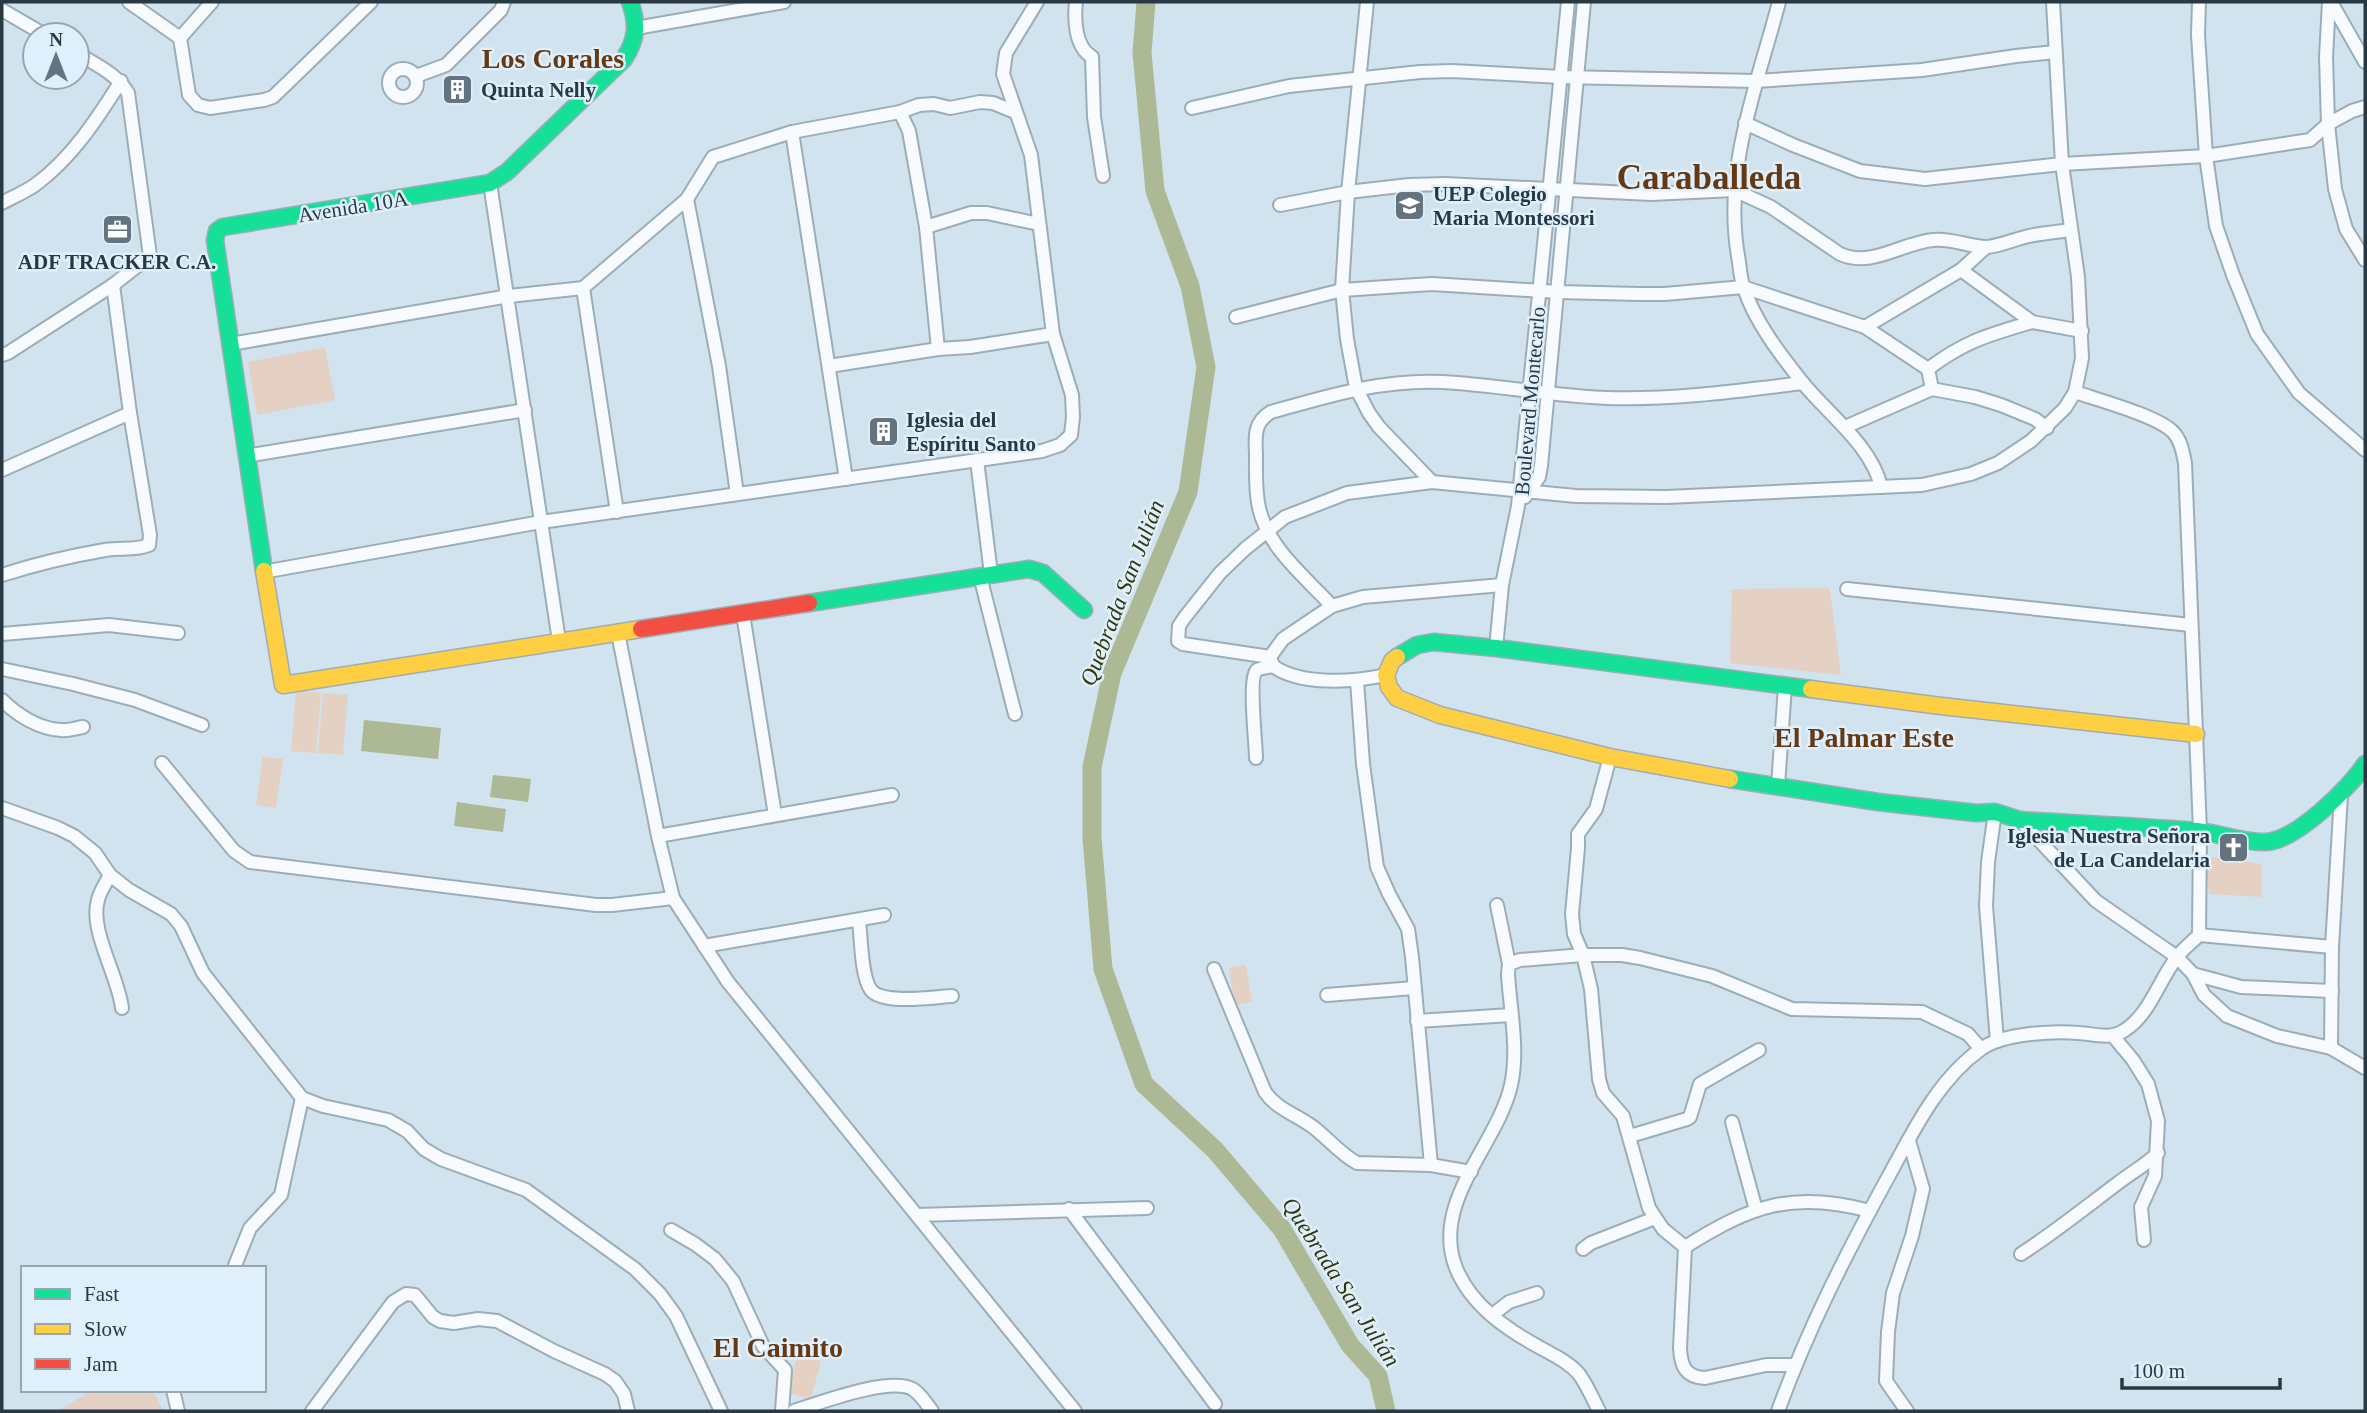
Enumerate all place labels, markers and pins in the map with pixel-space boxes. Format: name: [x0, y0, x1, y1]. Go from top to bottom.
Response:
building icon: Quinta Nelly: [441, 73, 475, 107]
place label: Quinta Nelly: [481, 78, 596, 102]
place label: UEP Colegio Maria Montessori: [1433, 182, 1595, 230]
school or university icon: UEP Colegio Maria Montessori: [1393, 189, 1427, 223]
office icon: ADF TRACKER C.A.: [100, 213, 134, 247]
place label: ADF TRACKER C.A.: [18, 250, 216, 274]
place label: Iglesia del Espíritu Santo: [906, 408, 1036, 456]
building icon: Iglesia del Espíritu Santo: [866, 415, 900, 449]
place label: Iglesia Nuestra Señora de La Candelaria: [2007, 824, 2210, 872]
church icon: Iglesia Nuestra Señora de La Candelaria: [2216, 831, 2250, 865]

